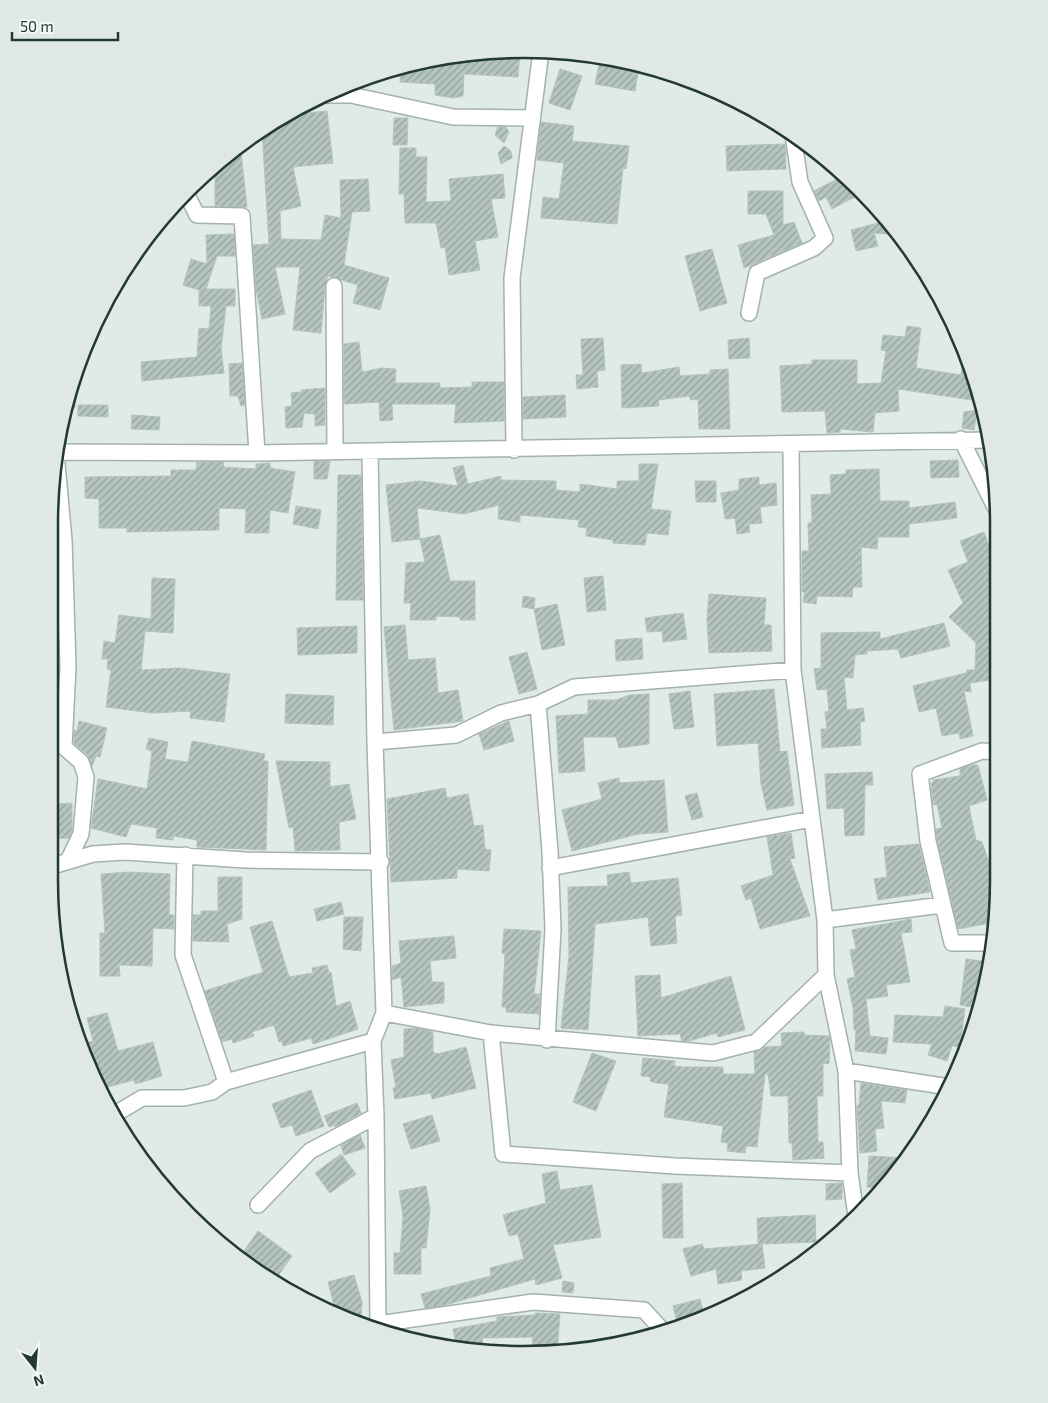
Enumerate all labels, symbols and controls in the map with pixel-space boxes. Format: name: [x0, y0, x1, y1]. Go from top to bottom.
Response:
scale bar: [12, 10, 119, 42]
text: 50 m: [20, 17, 54, 35]
north arrow: [10, 1343, 60, 1393]
text: N: [32, 1371, 46, 1391]

